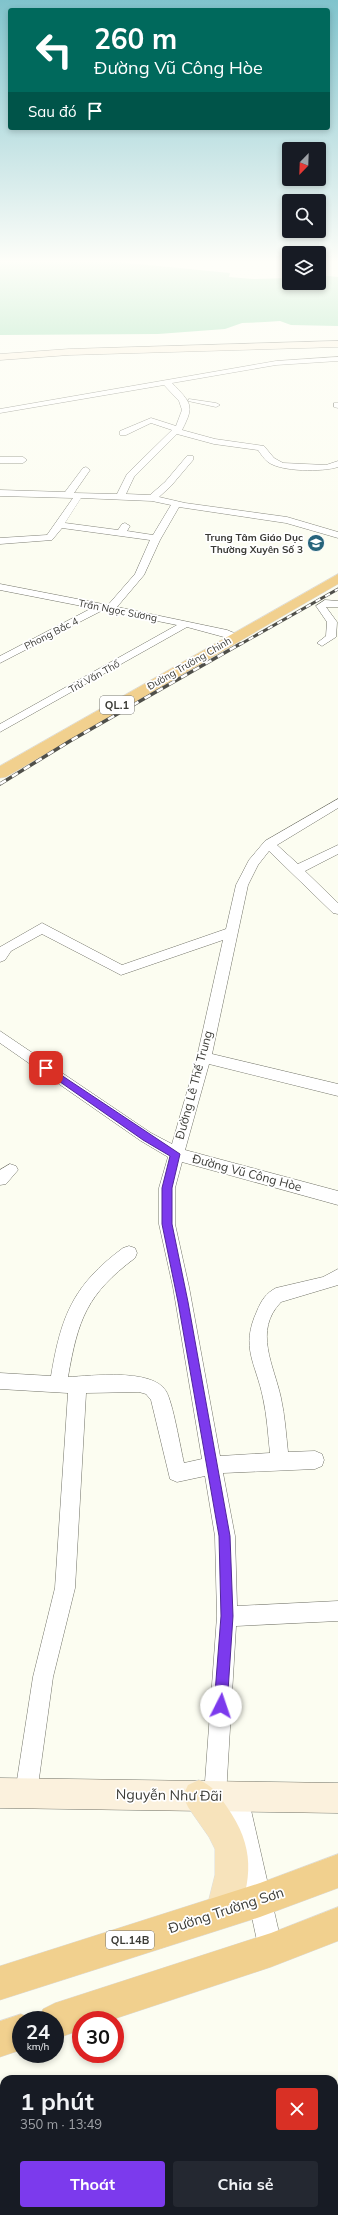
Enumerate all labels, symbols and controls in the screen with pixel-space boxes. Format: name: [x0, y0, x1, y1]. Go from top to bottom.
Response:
text: 260 m: [94, 21, 177, 56]
icon: left: [28, 24, 80, 76]
text: Đường Vũ Công Hòe: [94, 56, 263, 79]
icon: arrive: [84, 100, 106, 122]
text: Sau đó: [28, 102, 76, 121]
north arrow: [282, 142, 326, 186]
map controls: [282, 142, 326, 290]
button: search: [282, 194, 326, 238]
button: layers: [282, 246, 326, 290]
place label: Trung Tâm Giáo Dục Thường Xuyên Số 3: [205, 531, 303, 556]
school or university icon: Trung Tâm Giáo Dục Thường Xuyên Số 3: [306, 533, 326, 553]
street label: Trần Ngọc Sương: [78, 597, 158, 624]
street label: Phong Bắc 4: [22, 614, 80, 653]
street label: Đường Trường Chinh: [145, 634, 234, 693]
street label: Trừ Văn Thố: [66, 657, 122, 696]
road number: QL.1: [100, 696, 134, 714]
street label: Đường Lê Thế Trung: [172, 1029, 215, 1141]
pin: [29, 1051, 63, 1085]
icon: arrive: [35, 1057, 57, 1079]
street label: Đường Vũ Công Hòe: [191, 1151, 303, 1194]
position arrow: [200, 1685, 242, 1727]
street label: Nguyễn Như Đãi: [116, 1785, 222, 1805]
street label: Đường Trường Sơn: [166, 1883, 286, 1937]
road number: QL.14B: [106, 1931, 154, 1949]
speed limit sign: 30: [72, 2011, 124, 2063]
text: 24: [26, 2019, 50, 2044]
text: km/h: [27, 2040, 49, 2053]
text: 1 phút: [20, 2086, 94, 2116]
button: close: [276, 2088, 318, 2130]
text: 350 m · 13:49: [20, 2116, 102, 2132]
button: Thoát: [20, 2161, 165, 2207]
button: Chia sẻ: [173, 2161, 318, 2207]

